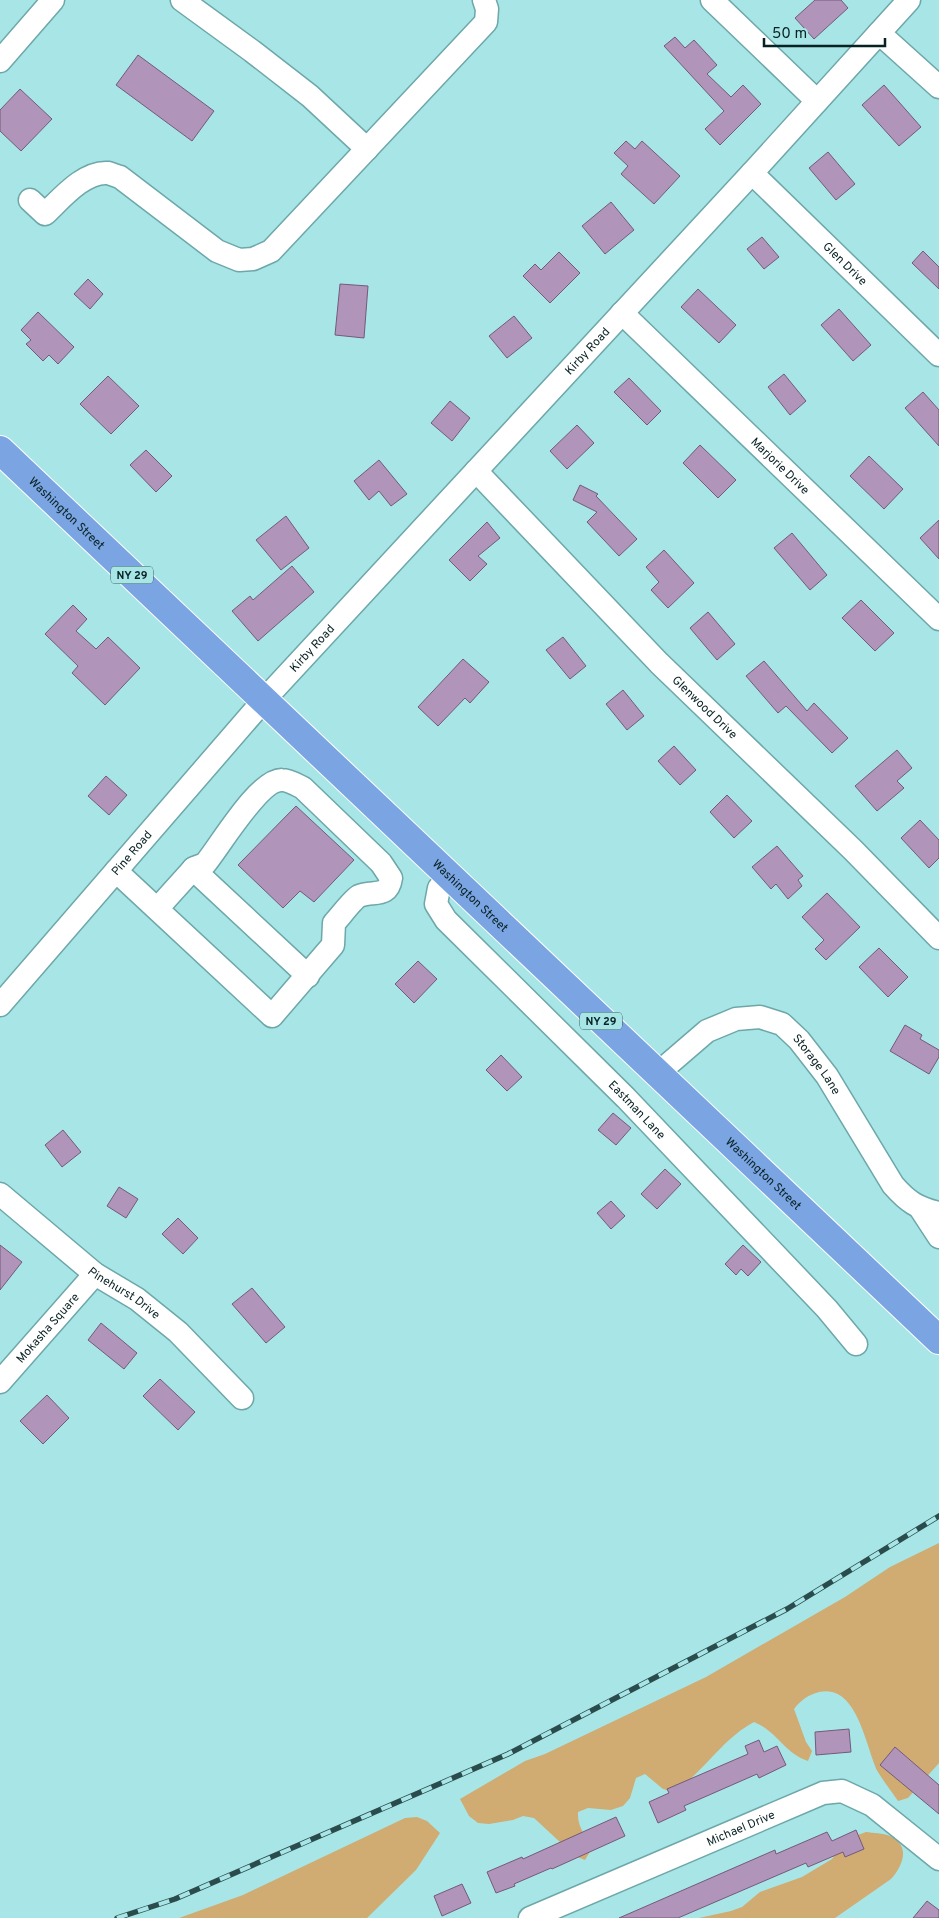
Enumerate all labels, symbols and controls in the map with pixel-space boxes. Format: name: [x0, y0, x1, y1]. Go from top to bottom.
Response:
scale bar: [764, 15, 885, 47]
text: 50 m: [772, 25, 807, 44]
street label: Glen Drive: [819, 239, 870, 290]
street label: Kirby Road: [562, 325, 614, 379]
street label: Marjorie Drive: [747, 435, 812, 498]
street label: Washington Street: [25, 474, 108, 554]
road number: NY 29: [111, 566, 153, 584]
street label: Kirby Road: [287, 622, 339, 676]
street label: Glenwood Drive: [668, 673, 740, 743]
street label: Pine Road: [108, 828, 156, 880]
street label: Washington Street: [428, 857, 511, 936]
road number: NY 29: [580, 1012, 622, 1030]
street label: Storage Lane: [789, 1031, 844, 1098]
street label: Eastman Lane: [604, 1078, 668, 1143]
street label: Washington Street: [721, 1135, 804, 1214]
street label: Pinehurst Drive: [84, 1264, 163, 1323]
street label: Mokasha Square: [13, 1290, 83, 1367]
street label: Michael Drive: [704, 1807, 778, 1851]

